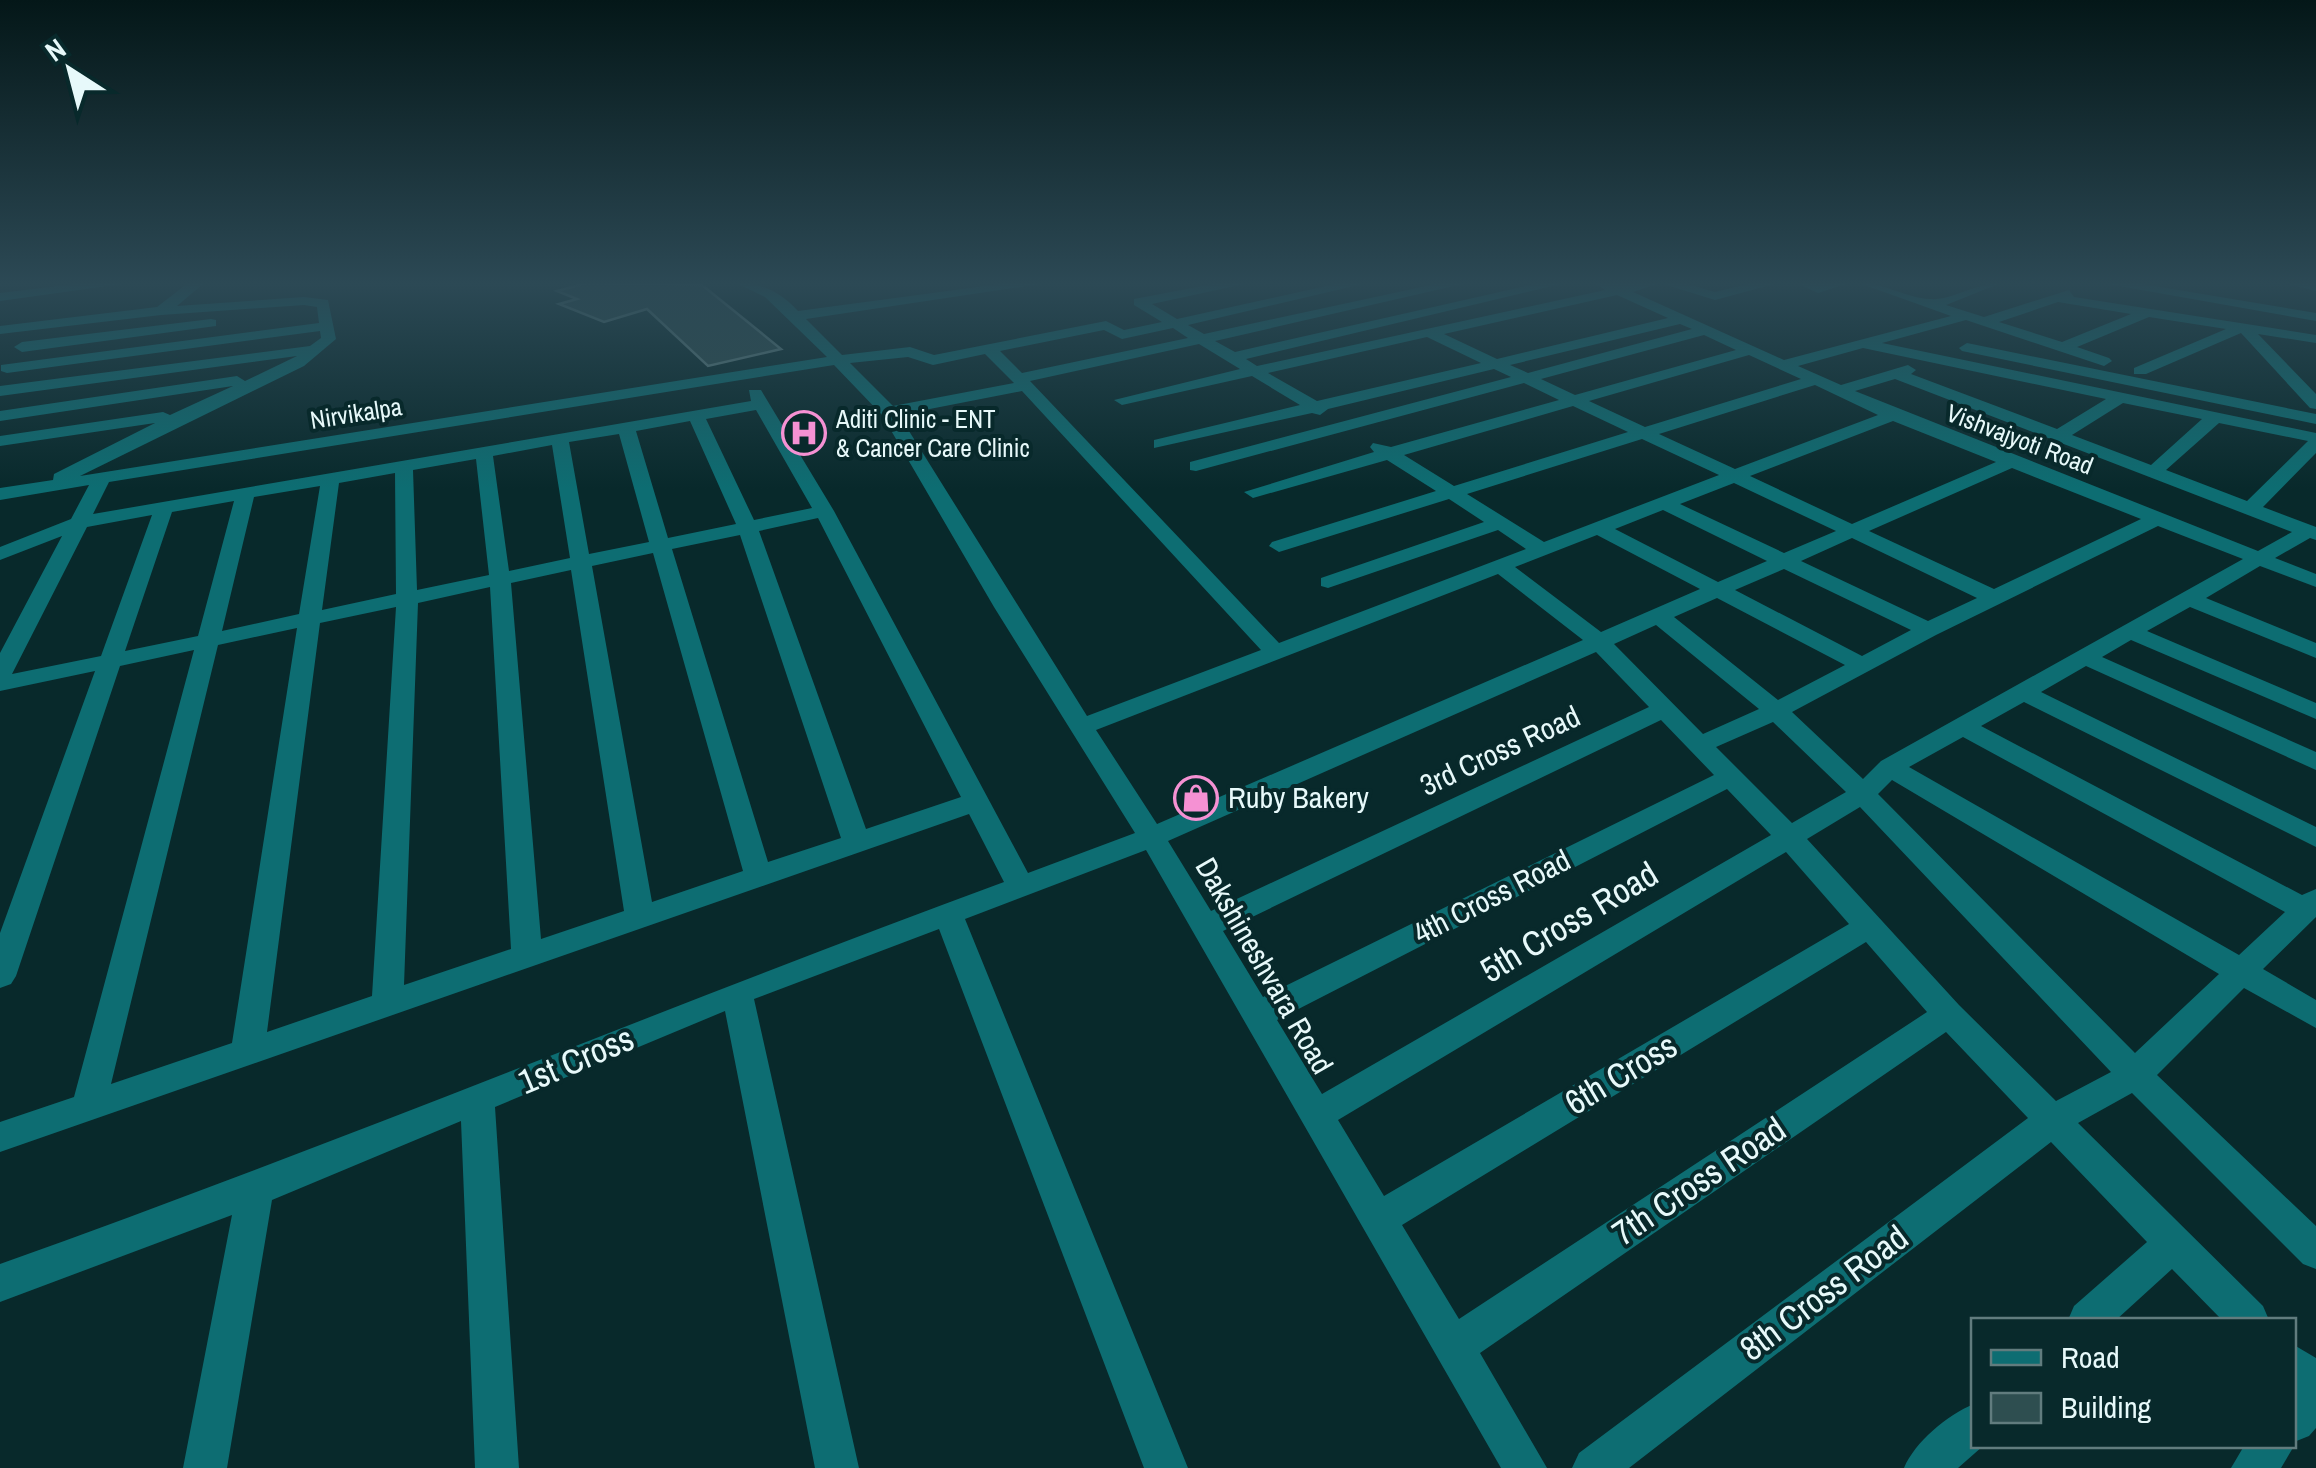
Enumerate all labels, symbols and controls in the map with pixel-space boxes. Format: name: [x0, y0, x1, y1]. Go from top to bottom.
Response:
north arrow: [20, 20, 120, 120]
text: N: [37, 30, 73, 70]
street label: Nirvikalpa: [308, 389, 405, 437]
street label: Vishvajyoti Road: [1942, 395, 2098, 483]
place label: Aditi Clinic - ENT & Cancer Care Clinic: [835, 402, 1030, 465]
hospital icon: Aditi Clinic - ENT & Cancer Care Clinic: [781, 410, 827, 456]
street label: 3rd Cross Road: [1413, 696, 1586, 805]
shop icon: Ruby Bakery: [1173, 775, 1219, 821]
place label: Ruby Bakery: [1228, 777, 1370, 817]
street label: 4th Cross Road: [1406, 839, 1577, 953]
street label: Dakshineshvara Road: [1187, 850, 1343, 1081]
street label: 5th Cross Road: [1471, 850, 1666, 993]
street label: 1st Cross: [511, 1014, 641, 1105]
street label: 6th Cross: [1556, 1022, 1685, 1125]
street label: 7th Cross Road: [1603, 1105, 1795, 1256]
street label: 8th Cross Road: [1730, 1214, 1917, 1371]
legend: [1971, 1318, 2296, 1448]
text: Road: [2061, 1337, 2120, 1377]
text: Building: [2061, 1387, 2152, 1427]

